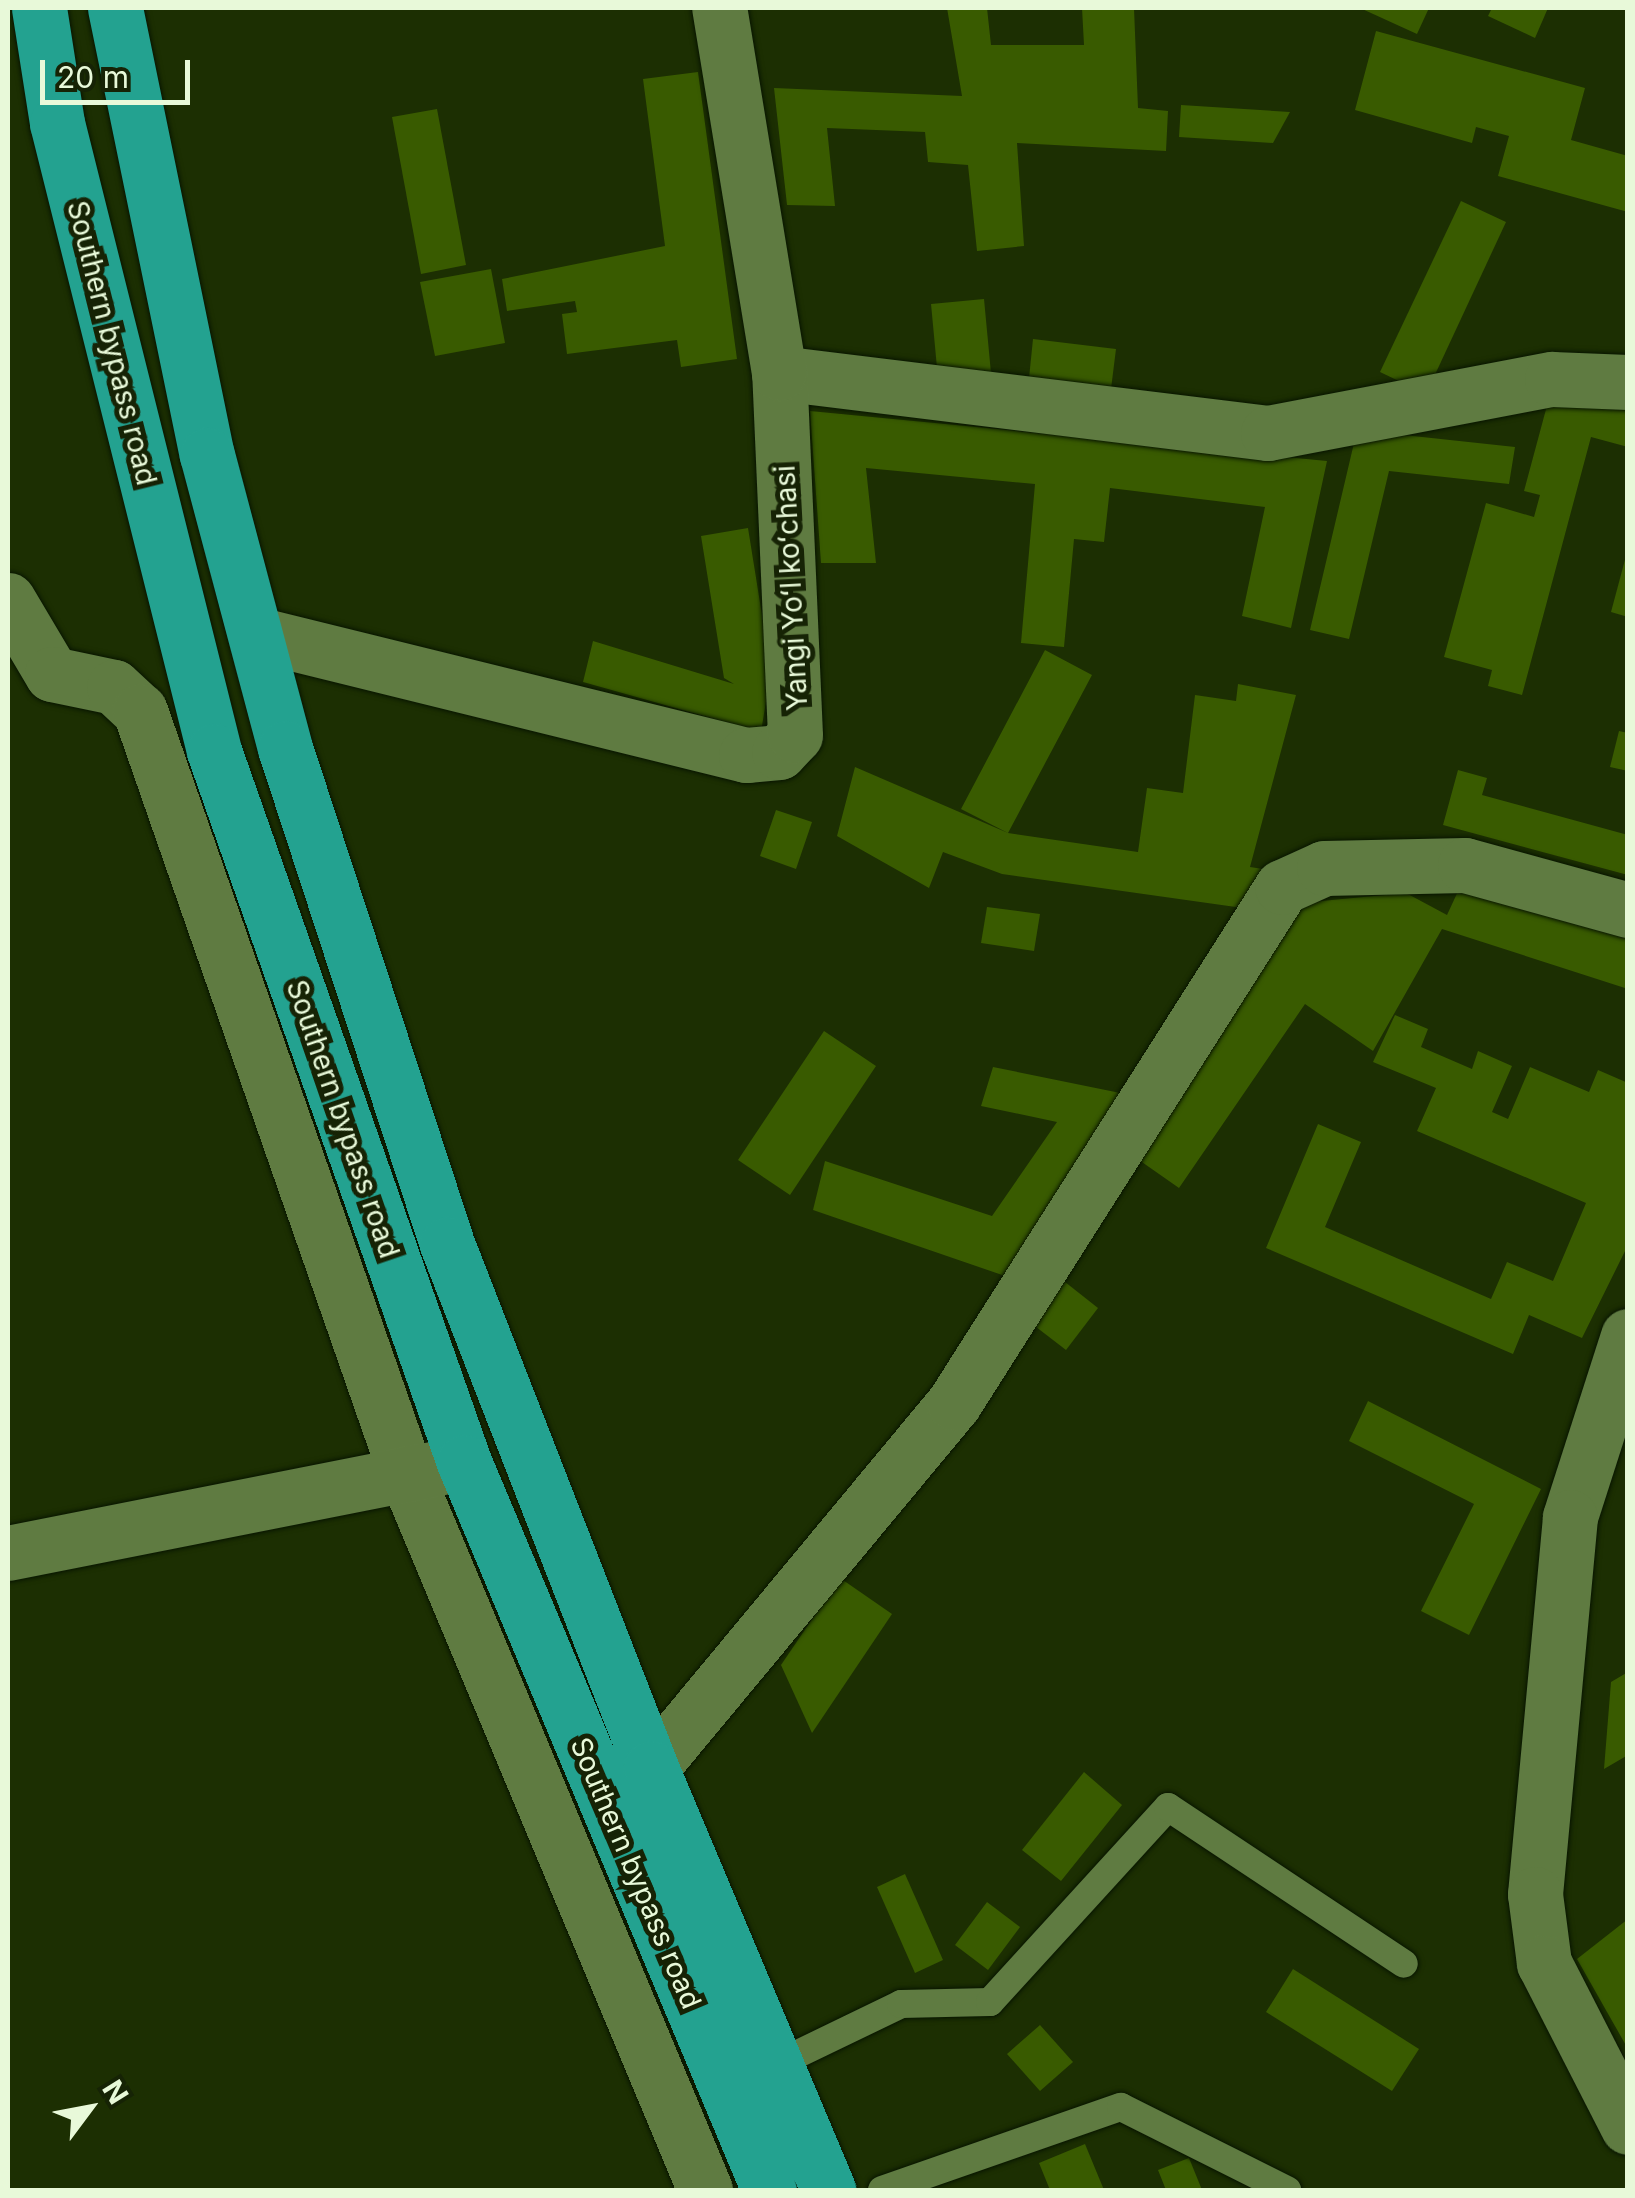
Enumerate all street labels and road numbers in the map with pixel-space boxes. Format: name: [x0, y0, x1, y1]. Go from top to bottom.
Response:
street label: Southern bypass road: [60, 197, 164, 489]
street label: Yangi Yoʻl koʻchasi: [768, 464, 814, 712]
street label: Southern bypass road: [280, 976, 406, 1262]
street label: Southern bypass road: [564, 1732, 708, 2014]

